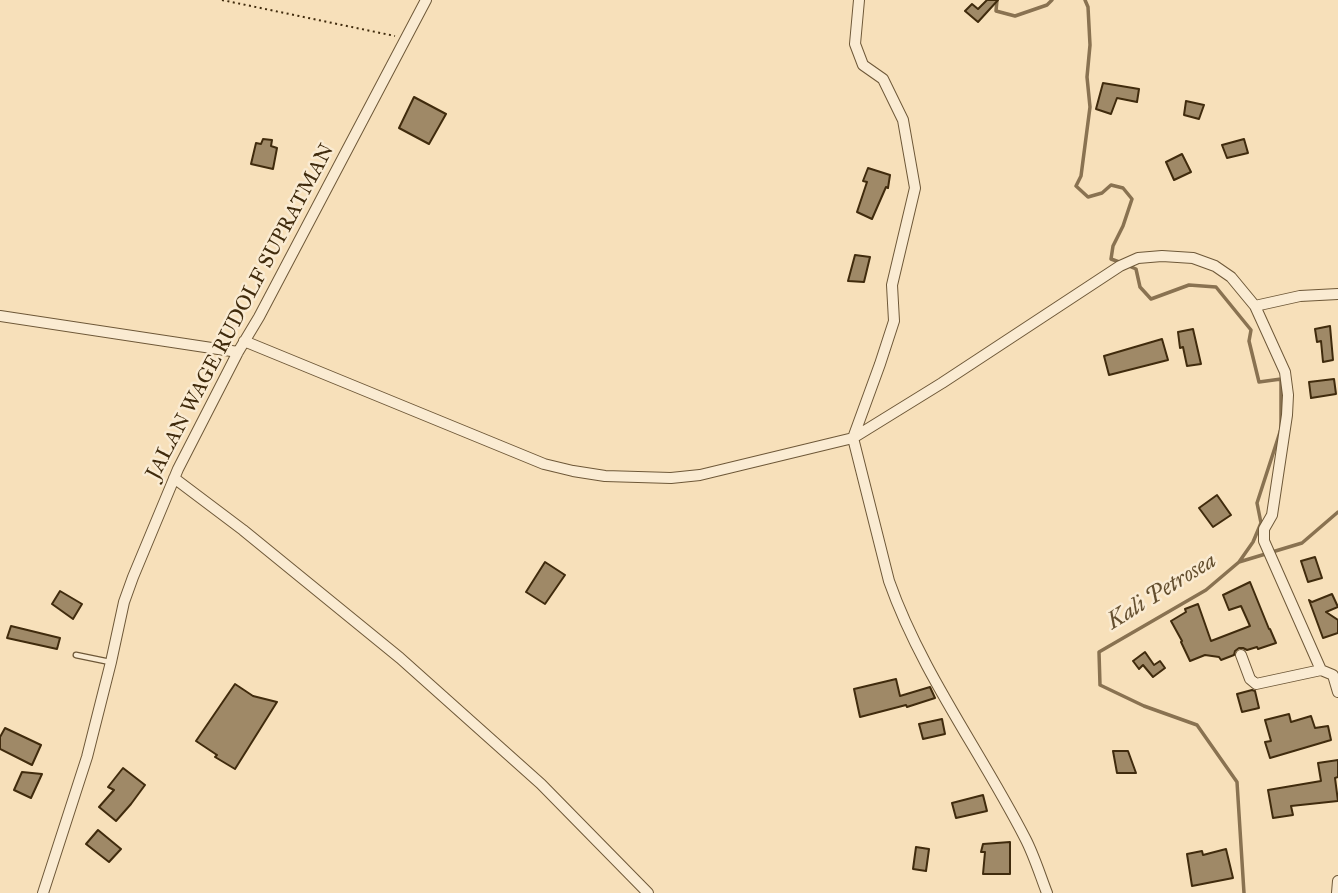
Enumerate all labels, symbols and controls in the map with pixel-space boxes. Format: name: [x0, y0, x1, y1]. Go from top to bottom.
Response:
street label: JALAN WAGE RUDOLF SUPRATMAN: [142, 140, 340, 484]
water label: Kali Petrosea: [1102, 548, 1222, 636]

